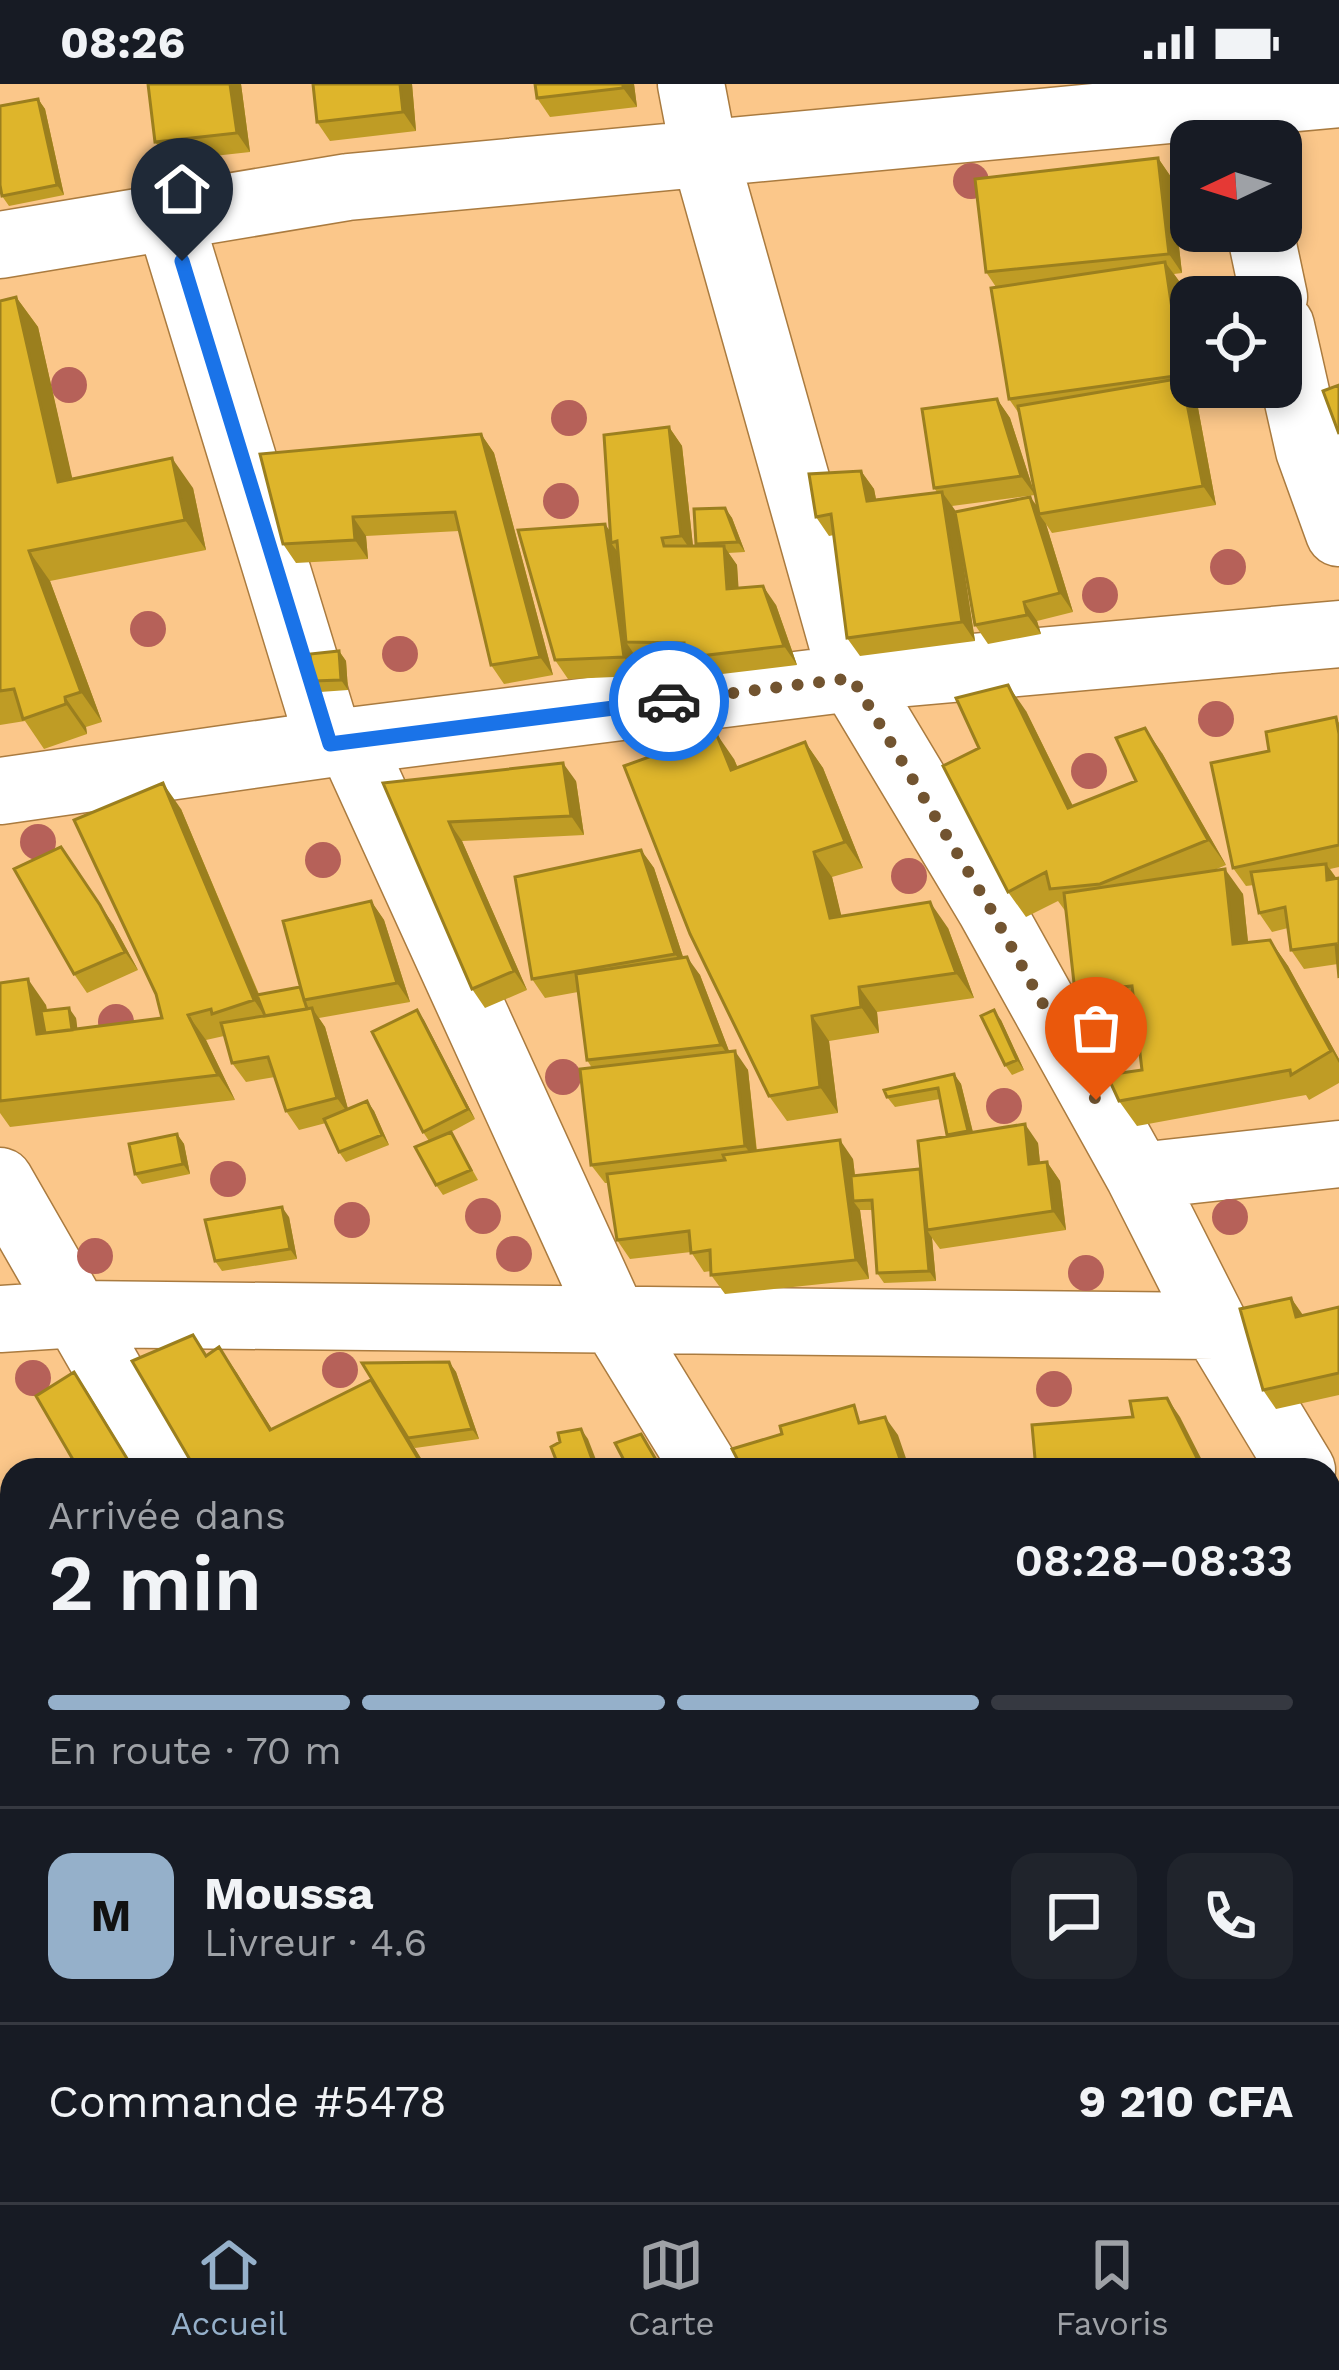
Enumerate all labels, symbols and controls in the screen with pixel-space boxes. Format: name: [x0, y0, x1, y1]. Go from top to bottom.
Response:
text: 08:26: [60, 16, 185, 69]
north arrow: [1170, 120, 1302, 252]
map controls: [1170, 120, 1302, 408]
pin: [131, 138, 233, 261]
icon: home: [149, 156, 215, 222]
button: locate: [1170, 276, 1302, 408]
courier: [609, 641, 729, 761]
icon: car: [636, 668, 702, 734]
pin: [1045, 977, 1147, 1100]
icon: bag: [1063, 995, 1129, 1061]
text: Arrivée dans: [48, 1493, 286, 1538]
text: 08:28–08:33: [1014, 1534, 1293, 1587]
text: 2 min: [48, 1537, 262, 1629]
text: En route · 70 m: [48, 1728, 342, 1773]
button: chat: [1011, 1853, 1137, 1979]
button: phone: [1167, 1853, 1293, 1979]
text: Moussa: [204, 1867, 374, 1920]
text: M: [91, 1889, 131, 1942]
text: Livreur · 4.6: [204, 1920, 427, 1965]
text: Commande #5478: [48, 2075, 447, 2128]
text: 9 210 CFA: [1079, 2075, 1293, 2128]
tab: Accueil: [170, 2232, 287, 2343]
tab: Carte: [628, 2232, 715, 2343]
tab: Favoris: [1055, 2232, 1169, 2343]

